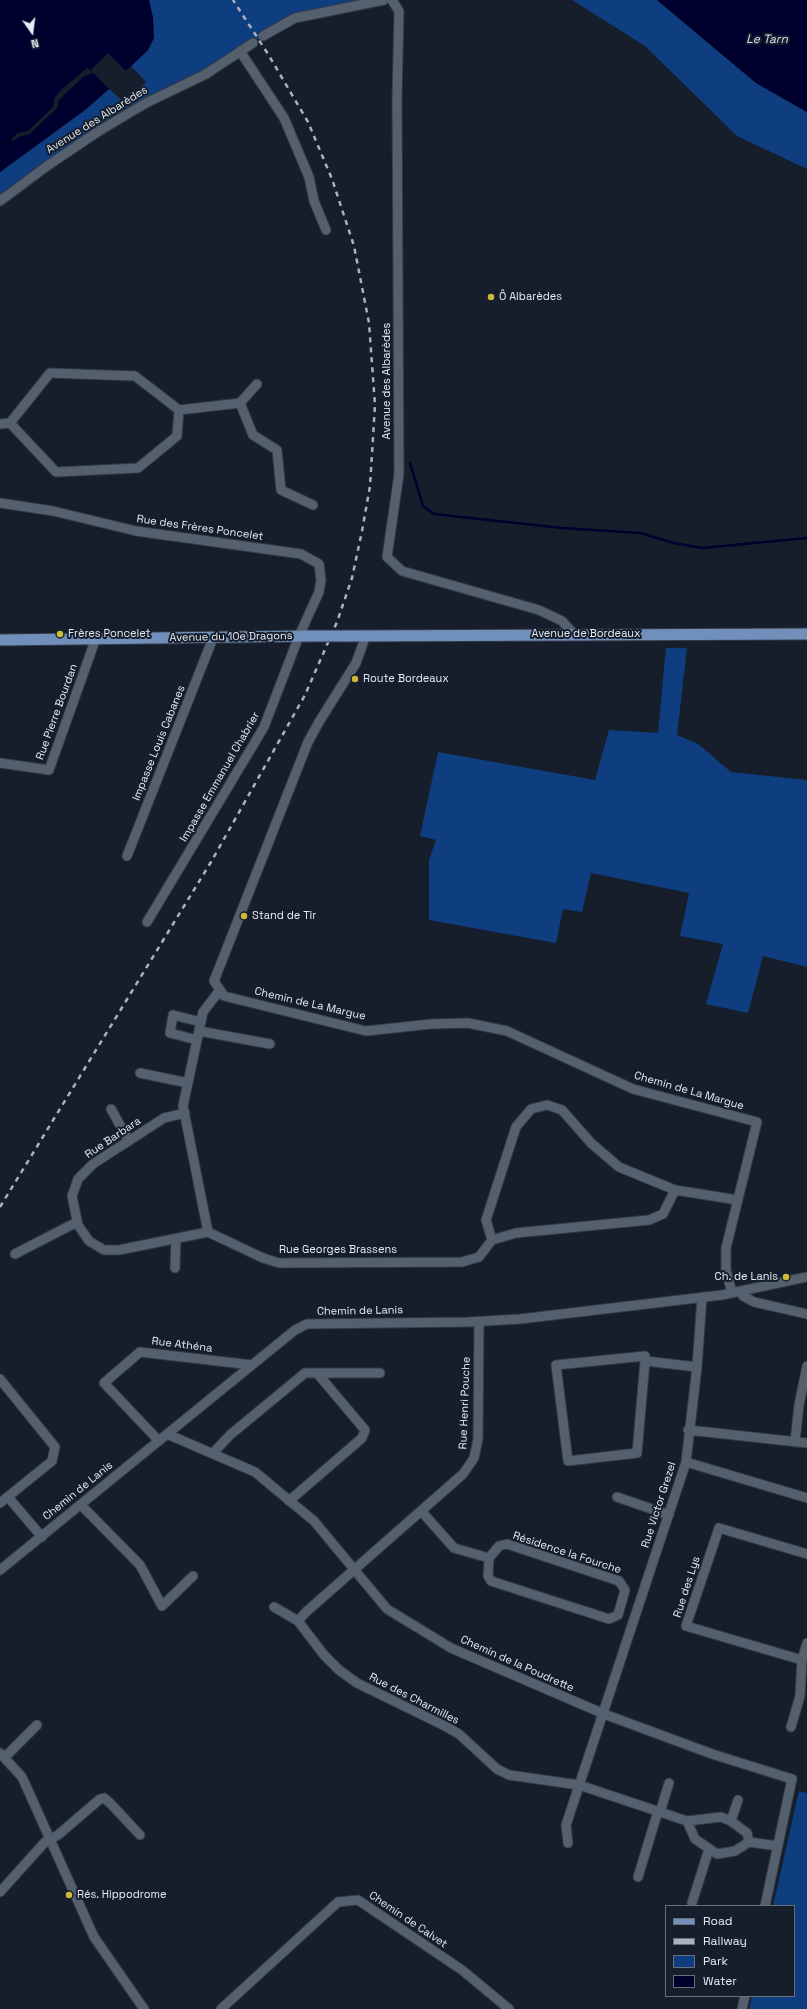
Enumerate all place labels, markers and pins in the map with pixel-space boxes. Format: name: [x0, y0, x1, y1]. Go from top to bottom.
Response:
place label: Ô Albarèdes: [499, 290, 562, 304]
marker: Ô Albarèdes: [486, 292, 496, 302]
place label: Frères Poncelet: [68, 627, 151, 641]
marker: Frères Poncelet: [55, 629, 65, 639]
place label: Route Bordeaux: [363, 672, 449, 686]
marker: Route Bordeaux: [350, 674, 360, 684]
place label: Stand de Tir: [252, 909, 316, 923]
marker: Stand de Tir: [239, 911, 249, 921]
place label: Ch. de Lanis: [715, 1270, 778, 1284]
marker: Ch. de Lanis: [781, 1272, 791, 1282]
place label: Rés. Hippodrome: [77, 1888, 167, 1902]
marker: Rés. Hippodrome: [64, 1890, 74, 1900]

